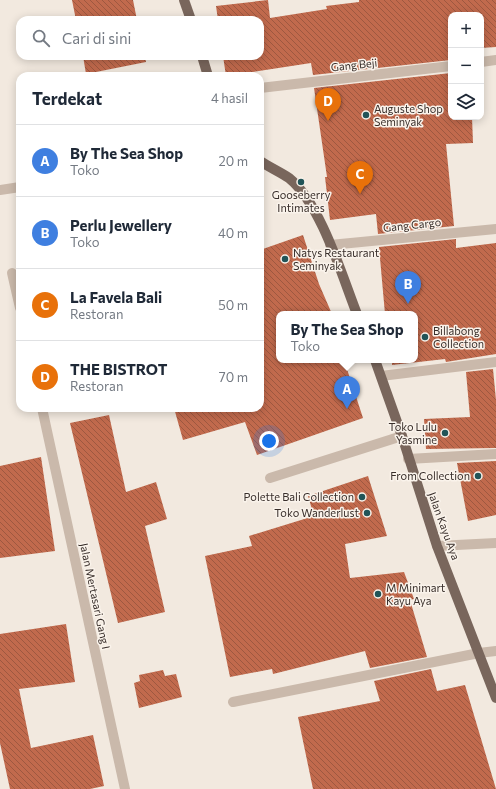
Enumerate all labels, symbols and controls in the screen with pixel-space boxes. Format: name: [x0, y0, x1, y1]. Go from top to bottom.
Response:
map controls: [448, 12, 484, 120]
button: +: [448, 12, 484, 48]
search box: [16, 16, 264, 60]
icon: search: [30, 27, 52, 49]
text: Cari di sini: [62, 29, 131, 47]
button: −: [448, 48, 484, 84]
street label: Gang Beji: [330, 56, 378, 73]
button: layers: [448, 84, 484, 120]
text: Terdekat: [32, 88, 102, 109]
pin: D: [315, 88, 341, 121]
text: 4 hasil: [211, 90, 248, 106]
place label: Auguste Shop Seminyak: [374, 102, 443, 128]
marker: Auguste Shop Seminyak: [361, 110, 371, 120]
text: By The Sea Shop: [70, 144, 183, 162]
text: A: [40, 153, 50, 169]
text: 20 m: [219, 153, 248, 169]
pin: C: [347, 161, 373, 194]
text: Toko: [70, 162, 100, 178]
marker: Gooseberry Intimates: [296, 177, 306, 187]
place label: Gooseberry Intimates: [272, 188, 331, 214]
street label: Gang Cargo: [382, 215, 442, 234]
text: Perlu Jewellery: [70, 216, 172, 234]
text: B: [41, 225, 49, 241]
text: 40 m: [218, 225, 248, 241]
text: Toko: [70, 234, 100, 250]
place label: Natys Restaurant Seminyak: [293, 246, 380, 272]
marker: Natys Restaurant Seminyak: [280, 254, 290, 264]
pin: B: [395, 271, 421, 304]
text: La Favela Bali: [70, 288, 162, 306]
text: C: [41, 297, 49, 313]
text: 50 m: [218, 297, 248, 313]
text: Restoran: [70, 306, 123, 322]
popup: [276, 311, 418, 363]
text: By The Sea Shop: [290, 320, 404, 338]
place label: Billabong Collection: [433, 324, 484, 350]
marker: Billabong Collection: [420, 332, 430, 342]
text: Toko: [290, 338, 320, 354]
text: THE BISTROT: [70, 360, 167, 378]
text: D: [40, 369, 50, 385]
text: 70 m: [219, 369, 248, 385]
pin: A: [334, 376, 360, 409]
text: Restoran: [70, 378, 123, 394]
place label: Toko Lulu Yasmine: [388, 420, 437, 446]
marker: Toko Lulu Yasmine: [440, 428, 450, 438]
your location: [259, 431, 279, 451]
place label: From Collection: [390, 469, 470, 482]
marker: From Collection: [473, 471, 483, 481]
place label: Polette Bali Collection: [244, 490, 354, 503]
street label: Jalan Kayu Aya: [425, 490, 463, 562]
marker: Polette Bali Collection: [357, 492, 367, 502]
place label: Toko Wanderlust: [274, 506, 359, 519]
marker: Toko Wanderlust: [362, 508, 372, 518]
street label: Jalan Mertasari Gang I: [77, 542, 113, 650]
place label: M Minimart Kayu Aya: [386, 581, 446, 607]
marker: M Minimart Kayu Aya: [373, 589, 383, 599]

